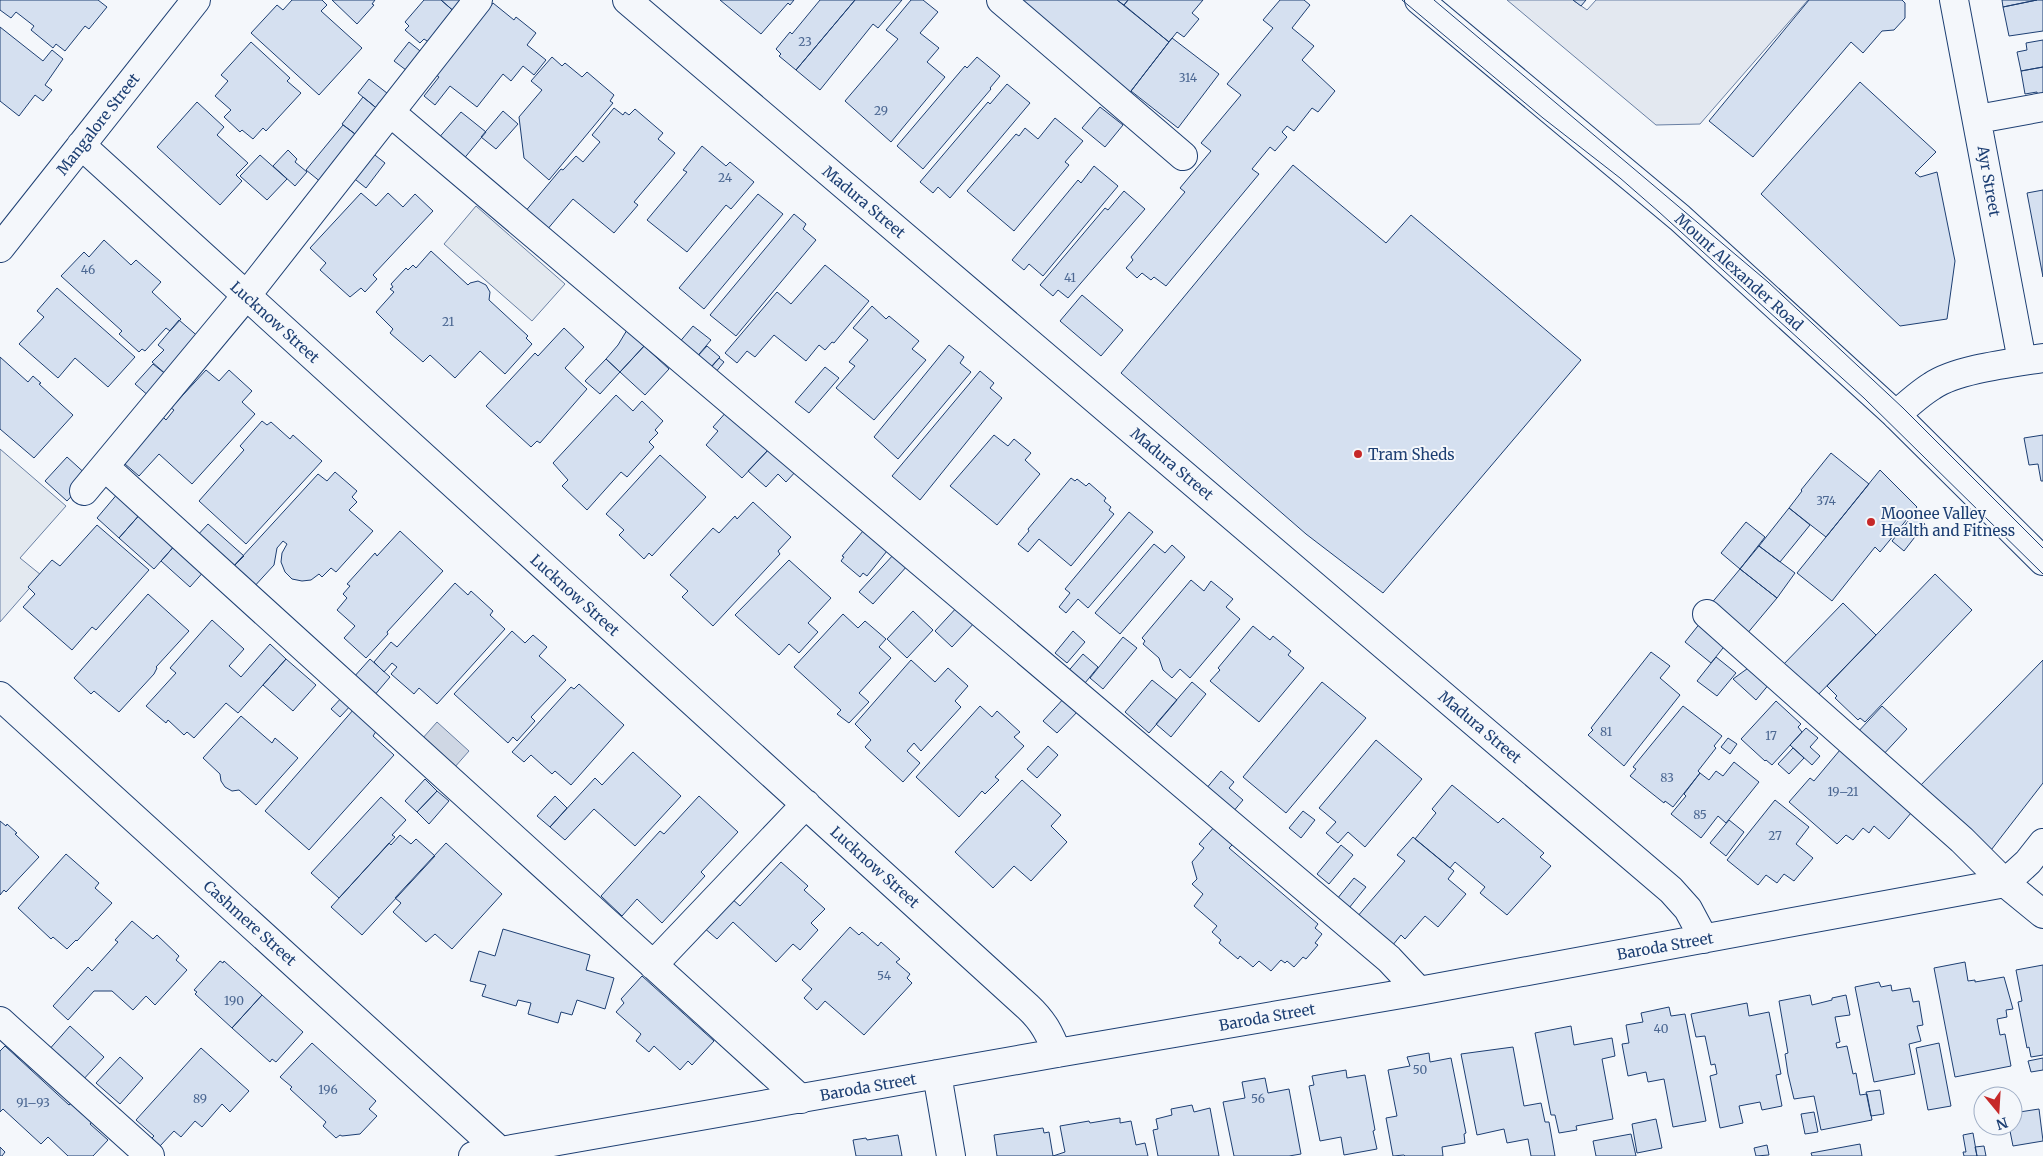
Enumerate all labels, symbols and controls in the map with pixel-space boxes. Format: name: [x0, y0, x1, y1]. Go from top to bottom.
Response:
house number: 23: [798, 34, 812, 49]
street label: Mangalore Street: [52, 69, 144, 179]
house number: 314: [1179, 70, 1198, 85]
house number: 29: [874, 103, 888, 118]
street label: Ayr Street: [1973, 143, 2005, 218]
street label: Madura Street: [819, 162, 909, 242]
house number: 24: [718, 170, 733, 185]
street label: Mount Alexander Road: [1671, 209, 1807, 335]
house number: 46: [81, 262, 95, 277]
house number: 41: [1064, 270, 1077, 285]
street label: Lucknow Street: [227, 277, 324, 367]
house number: 21: [442, 314, 455, 329]
street label: Madura Street: [1127, 424, 1217, 504]
place label: Tram Sheds: [1368, 445, 1455, 464]
marker: Tram Sheds: [1352, 448, 1364, 460]
house number: 374: [1816, 493, 1836, 508]
place label: Moonee Valley Health and Fitness: [1881, 504, 2015, 540]
marker: Moonee Valley Health and Fitness: [1865, 516, 1877, 528]
street label: Lucknow Street: [527, 550, 624, 640]
street label: Madura Street: [1435, 687, 1525, 767]
house number: 81: [1600, 724, 1613, 739]
house number: 17: [1765, 728, 1777, 743]
house number: 83: [1660, 770, 1674, 785]
house number: 19–21: [1827, 784, 1859, 799]
house number: 85: [1693, 807, 1707, 822]
street label: Lucknow Street: [827, 822, 924, 912]
house number: 27: [1768, 828, 1782, 843]
street label: Cashmere Street: [200, 876, 300, 970]
street label: Baroda Street: [1615, 928, 1715, 964]
house number: 54: [877, 968, 892, 983]
house number: 190: [224, 993, 244, 1008]
street label: Baroda Street: [1217, 999, 1317, 1035]
house number: 40: [1654, 1021, 1669, 1036]
house number: 50: [1413, 1062, 1428, 1077]
street label: Baroda Street: [818, 1069, 918, 1105]
house number: 196: [318, 1082, 338, 1097]
north arrow: [1973, 1086, 2023, 1136]
house number: 89: [193, 1091, 207, 1106]
house number: 56: [1251, 1091, 1265, 1106]
house number: 91–93: [16, 1095, 50, 1110]
text: N: [1994, 1113, 2010, 1134]

